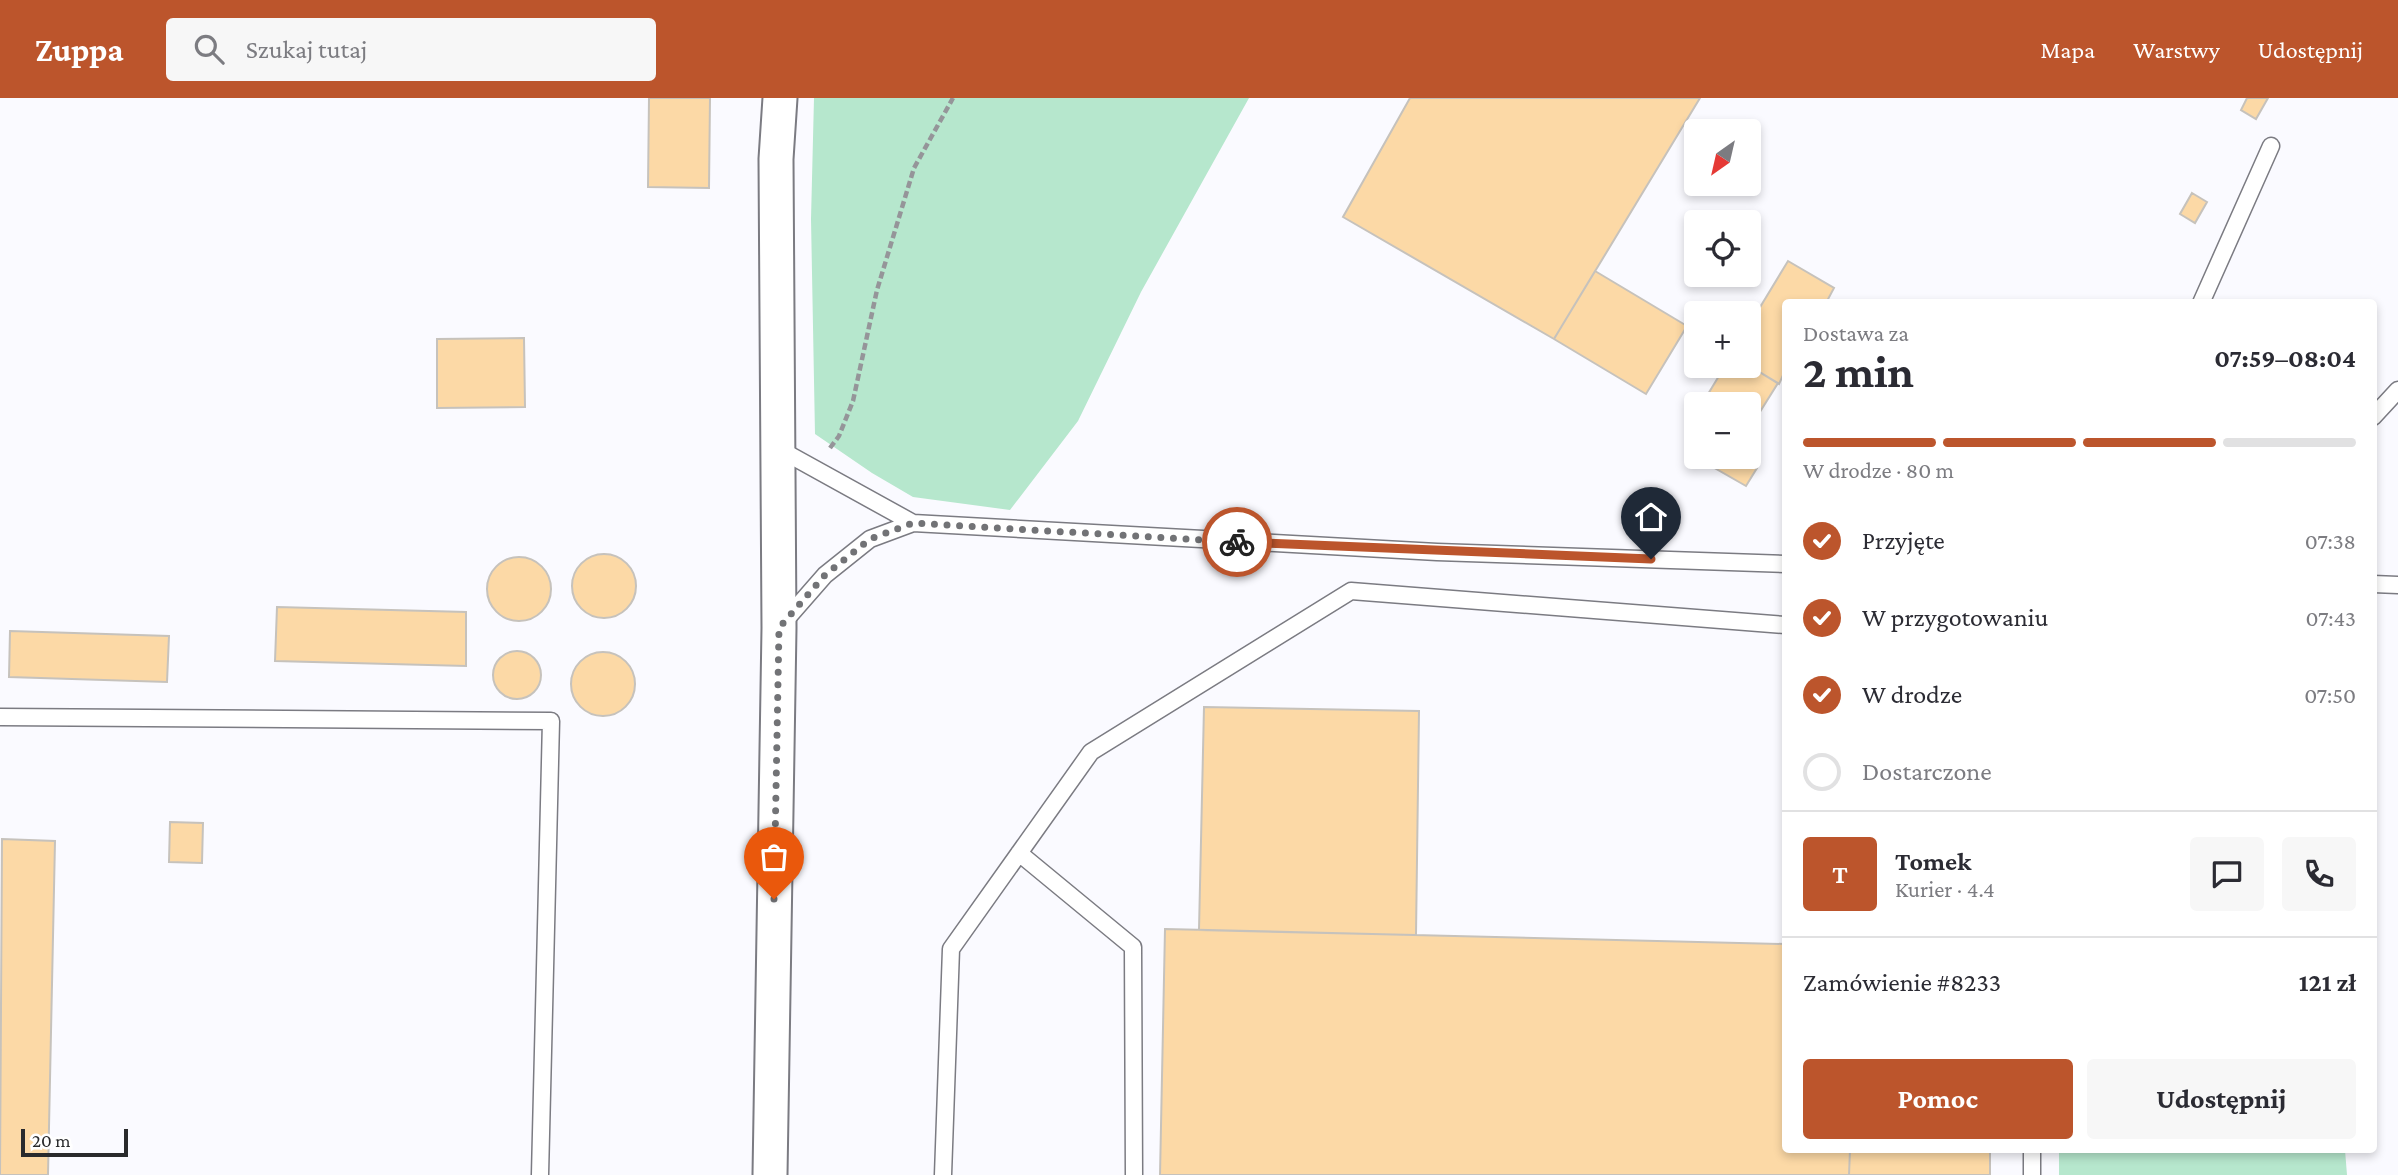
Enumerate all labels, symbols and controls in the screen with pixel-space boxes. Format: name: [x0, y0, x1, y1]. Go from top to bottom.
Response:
search box: [166, 18, 656, 81]
icon: search: [190, 30, 228, 68]
text: Zuppa: [35, 31, 124, 68]
text: Szukaj tutaj: [246, 35, 367, 64]
text: Mapa: [2040, 36, 2095, 63]
text: Warstwy: [2133, 36, 2220, 63]
text: Udostępnij: [2258, 36, 2363, 63]
north arrow: [1684, 119, 1760, 196]
map controls: [1684, 119, 1761, 469]
button: locate: [1684, 210, 1761, 287]
button: +: [1684, 301, 1761, 378]
text: Dostawa za: [1803, 320, 1909, 346]
text: 07:59–08:04: [2214, 344, 2356, 373]
text: 2 min: [1803, 346, 1914, 397]
button: −: [1684, 392, 1761, 469]
text: W drodze · 80 m: [1803, 457, 1954, 483]
pin: [1621, 487, 1681, 559]
icon: home: [1632, 498, 1670, 536]
courier: [1202, 507, 1272, 577]
icon: check: [1803, 522, 1841, 560]
icon: bike: [1218, 523, 1256, 561]
text: Przyjęte: [1862, 526, 1945, 555]
text: 07:38: [2305, 528, 2356, 554]
icon: check: [1803, 599, 1841, 637]
text: W przygotowaniu: [1862, 603, 2048, 632]
text: 07:43: [2306, 605, 2356, 631]
icon: check: [1803, 676, 1841, 714]
text: W drodze: [1862, 680, 1962, 709]
text: 07:50: [2304, 682, 2356, 708]
text: Dostarczone: [1862, 757, 1992, 786]
pin: [744, 827, 804, 899]
button: chat: [2190, 837, 2264, 911]
button: phone: [2282, 837, 2356, 911]
icon: bag: [755, 838, 793, 876]
text: Tomek: [1895, 847, 1971, 876]
text: T: [1832, 860, 1848, 889]
text: Kurier · 4.4: [1895, 876, 1995, 902]
text: Zamówienie #8233: [1803, 968, 2001, 997]
text: 121 zł: [2299, 968, 2356, 997]
button: Pomoc: [1803, 1059, 2073, 1139]
button: Udostępnij: [2087, 1059, 2356, 1139]
scale bar: [21, 1126, 128, 1158]
text: 20 m: [32, 1130, 71, 1151]

